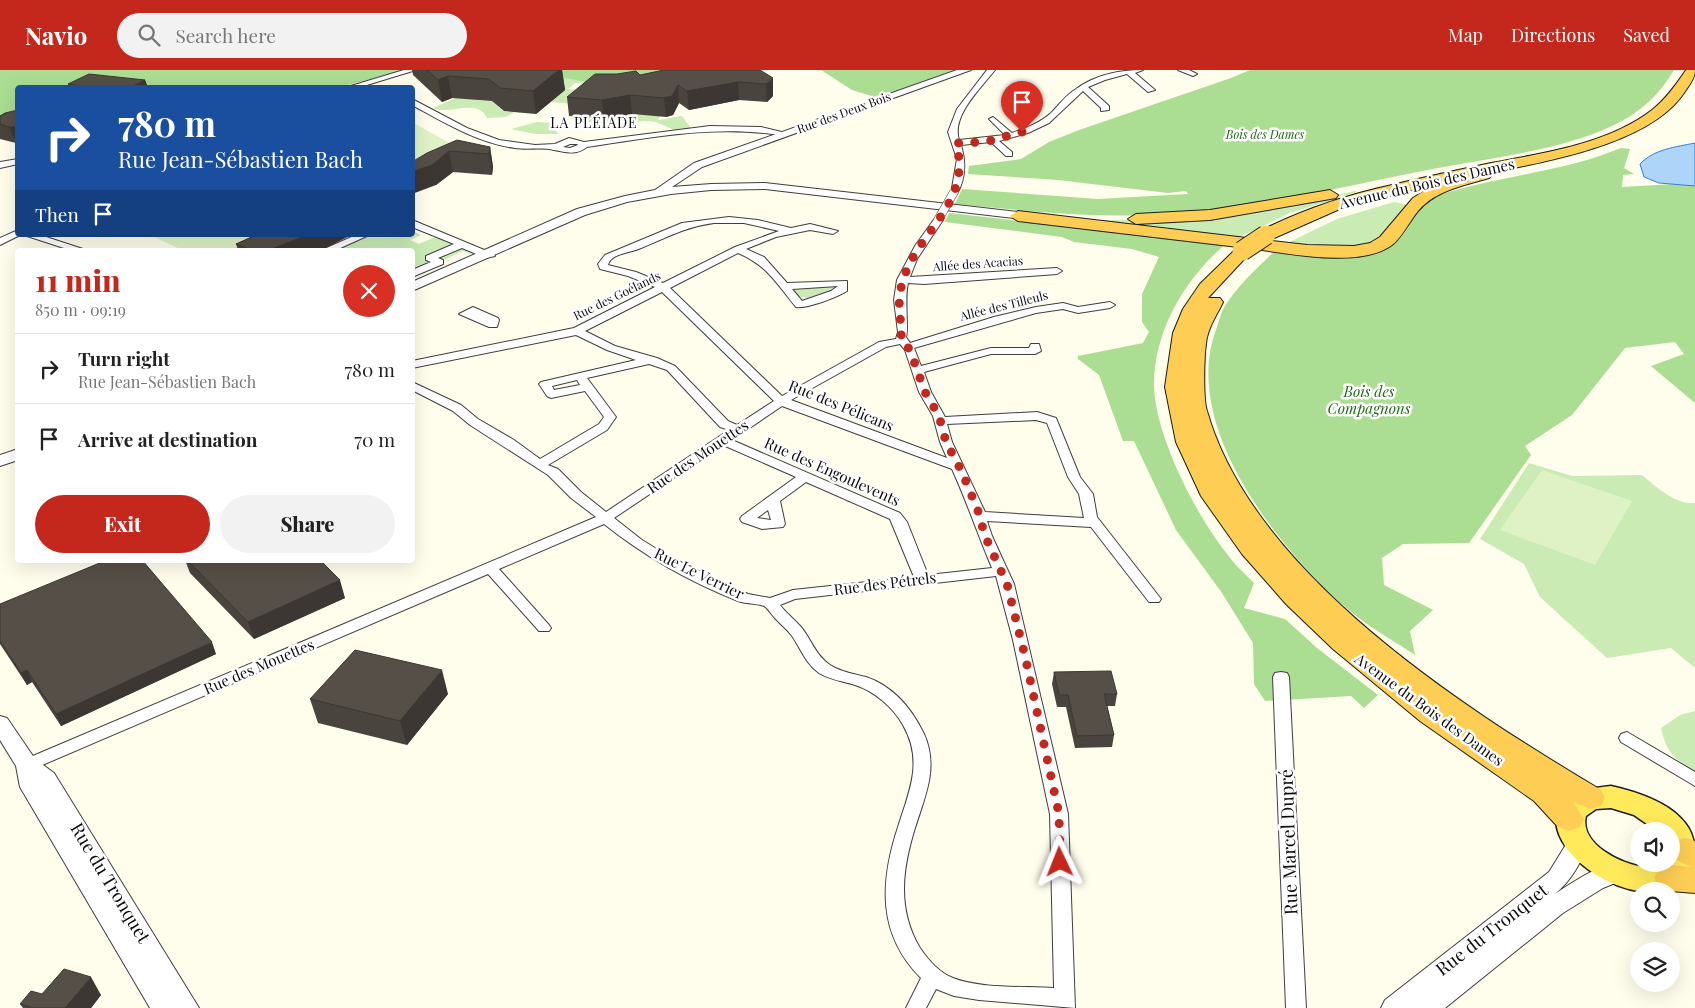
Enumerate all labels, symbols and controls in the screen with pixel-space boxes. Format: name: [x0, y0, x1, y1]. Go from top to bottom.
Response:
search box: [117, 13, 467, 58]
text: Navio: [25, 19, 87, 51]
icon: search: [135, 21, 163, 49]
text: Search here: [175, 22, 276, 48]
text: Map: [1448, 23, 1483, 47]
text: Directions: [1511, 23, 1595, 47]
text: Saved: [1623, 23, 1670, 47]
pin: [1001, 81, 1043, 132]
street label: Rue des Deux Bois: [794, 88, 893, 136]
icon: arrive: [1008, 88, 1036, 116]
text: 780 m: [118, 99, 216, 146]
icon: right: [35, 105, 100, 170]
district label: LA PLÉIADE: [550, 113, 638, 132]
park label: Bois des Dames: [1225, 126, 1305, 142]
text: Rue Jean-Sébastien Bach: [118, 144, 363, 174]
street label: Avenue du Bois des Dames: [1336, 153, 1516, 213]
icon: arrive: [89, 200, 117, 228]
text: Then: [35, 201, 79, 227]
street label: Allée des Acacias: [931, 252, 1024, 274]
text: 11 min: [35, 260, 121, 300]
button: close: [343, 265, 395, 317]
street label: Rue des Goélands: [570, 267, 663, 323]
street label: Allée des Tilleuls: [957, 286, 1049, 324]
text: 850 m · 09:19: [35, 299, 126, 320]
text: Turn right: [78, 345, 170, 371]
icon: right: [35, 355, 63, 383]
text: 780 m: [344, 356, 395, 382]
text: Rue Jean-Sébastien Bach: [78, 371, 256, 392]
street label: Rue des Pélicans: [786, 375, 897, 435]
park label: Bois des Compagnons: [1328, 381, 1411, 418]
street label: Rue des Mouettes: [643, 415, 752, 497]
icon: arrive: [35, 425, 63, 453]
text: Arrive at destination: [78, 426, 258, 452]
text: 70 m: [354, 426, 395, 452]
street label: Rue des Engoulevents: [761, 432, 903, 510]
button: Exit: [35, 495, 210, 553]
button: Share: [220, 495, 395, 553]
street label: Rue Le Verrier: [651, 543, 748, 604]
street label: Rue des Pétrels: [833, 567, 937, 599]
street label: Rue des Mouettes: [200, 634, 317, 698]
street label: Avenue du Bois des Dames: [1350, 648, 1508, 770]
street label: Rue Marcel Dupré: [1273, 769, 1303, 915]
street label: Rue du Tronquet: [66, 818, 157, 948]
map controls: [1630, 822, 1680, 992]
button: sound: [1630, 822, 1680, 872]
position arrow: [1033, 835, 1085, 887]
street label: Rue du Tronquet: [1430, 877, 1553, 981]
button: search: [1630, 882, 1680, 932]
button: layers: [1630, 942, 1680, 992]

